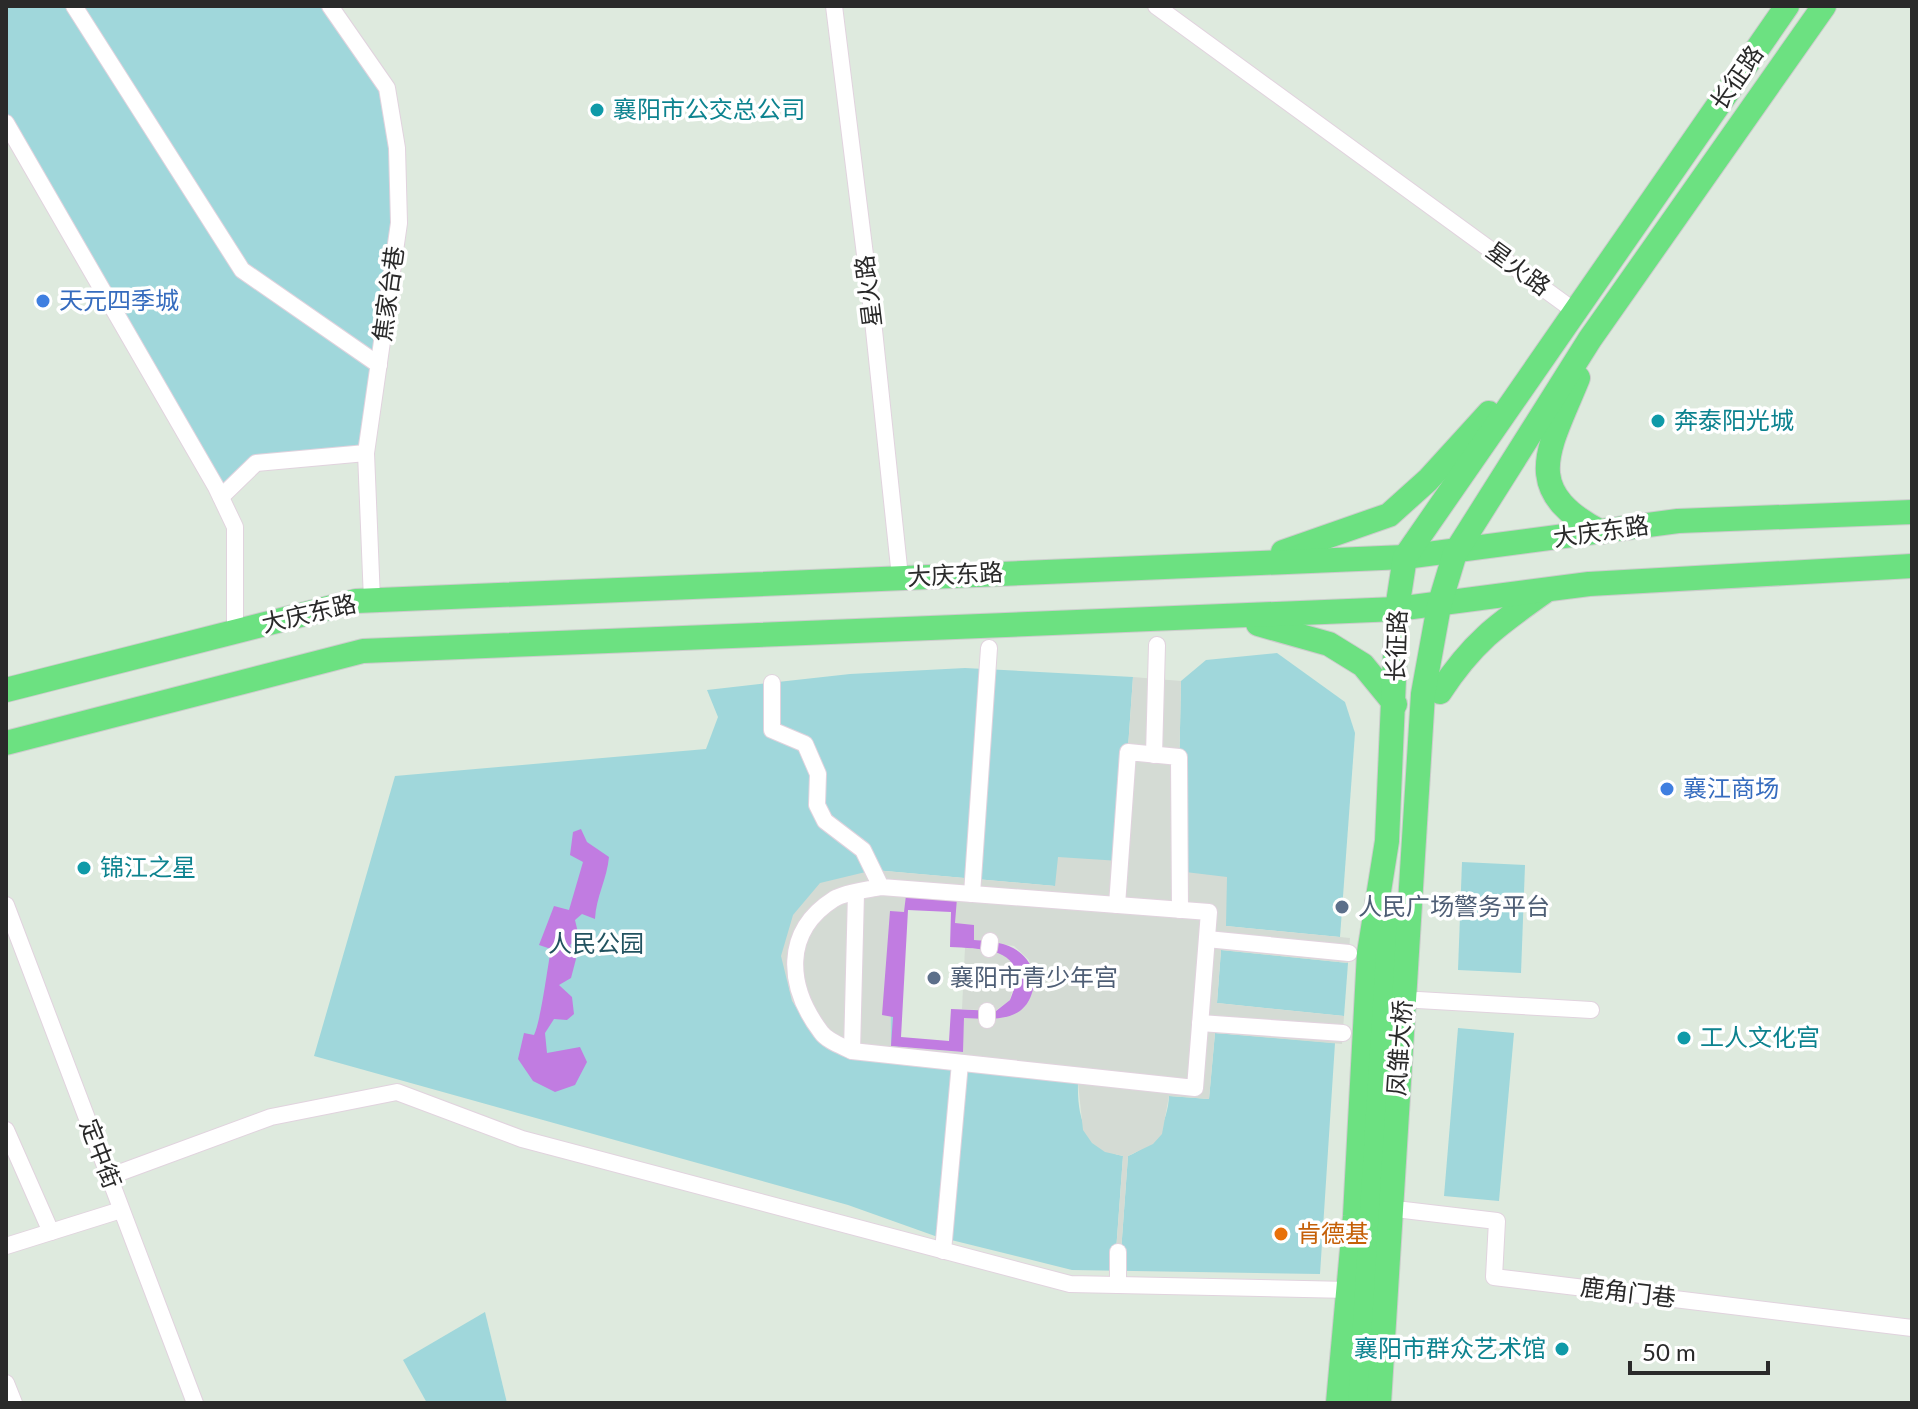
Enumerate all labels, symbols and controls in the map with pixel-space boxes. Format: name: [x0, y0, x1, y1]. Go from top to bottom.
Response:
street label: 长征路: [1703, 39, 1768, 115]
place label: 襄阳市公交总公司: [613, 94, 805, 123]
marker: 襄阳市公交总公司: [588, 101, 606, 119]
street label: 星火路: [1481, 235, 1557, 301]
street label: 焦家台巷: [366, 244, 409, 343]
street label: 星火路: [849, 254, 886, 329]
place label: 天元四季城: [59, 285, 179, 314]
marker: 天元四季城: [34, 292, 52, 310]
place label: 奔泰阳光城: [1674, 405, 1794, 434]
marker: 奔泰阳光城: [1649, 412, 1667, 430]
street label: 大庆东路: [1551, 509, 1650, 552]
street label: 大庆东路: [906, 557, 1004, 590]
street label: 大庆东路: [259, 588, 359, 637]
street label: 长征路: [1380, 609, 1411, 682]
place label: 襄江商场: [1683, 773, 1779, 802]
marker: 襄江商场: [1658, 780, 1676, 798]
place label: 锦江之星: [100, 852, 196, 881]
marker: 锦江之星: [75, 859, 93, 877]
place label: 人民广场警务平台: [1358, 891, 1550, 920]
marker: 人民广场警务平台: [1333, 898, 1351, 916]
park label: 人民公园: [548, 928, 644, 957]
place label: 襄阳市青少年宫: [950, 962, 1118, 991]
marker: 襄阳市青少年宫: [925, 969, 943, 987]
street label: 凤雏大桥: [1381, 999, 1416, 1097]
place label: 工人文化宫: [1700, 1022, 1820, 1051]
marker: 工人文化宫: [1675, 1029, 1693, 1047]
street label: 定中街: [75, 1115, 128, 1192]
place label: 肯德基: [1297, 1218, 1369, 1247]
marker: 肯德基: [1272, 1225, 1290, 1243]
street label: 鹿角门巷: [1579, 1271, 1678, 1312]
scale bar: [1630, 1325, 1768, 1375]
place label: 襄阳市群众艺术馆: [1354, 1333, 1546, 1362]
text: 50 m: [1642, 1337, 1696, 1366]
marker: 襄阳市群众艺术馆: [1553, 1340, 1571, 1358]

